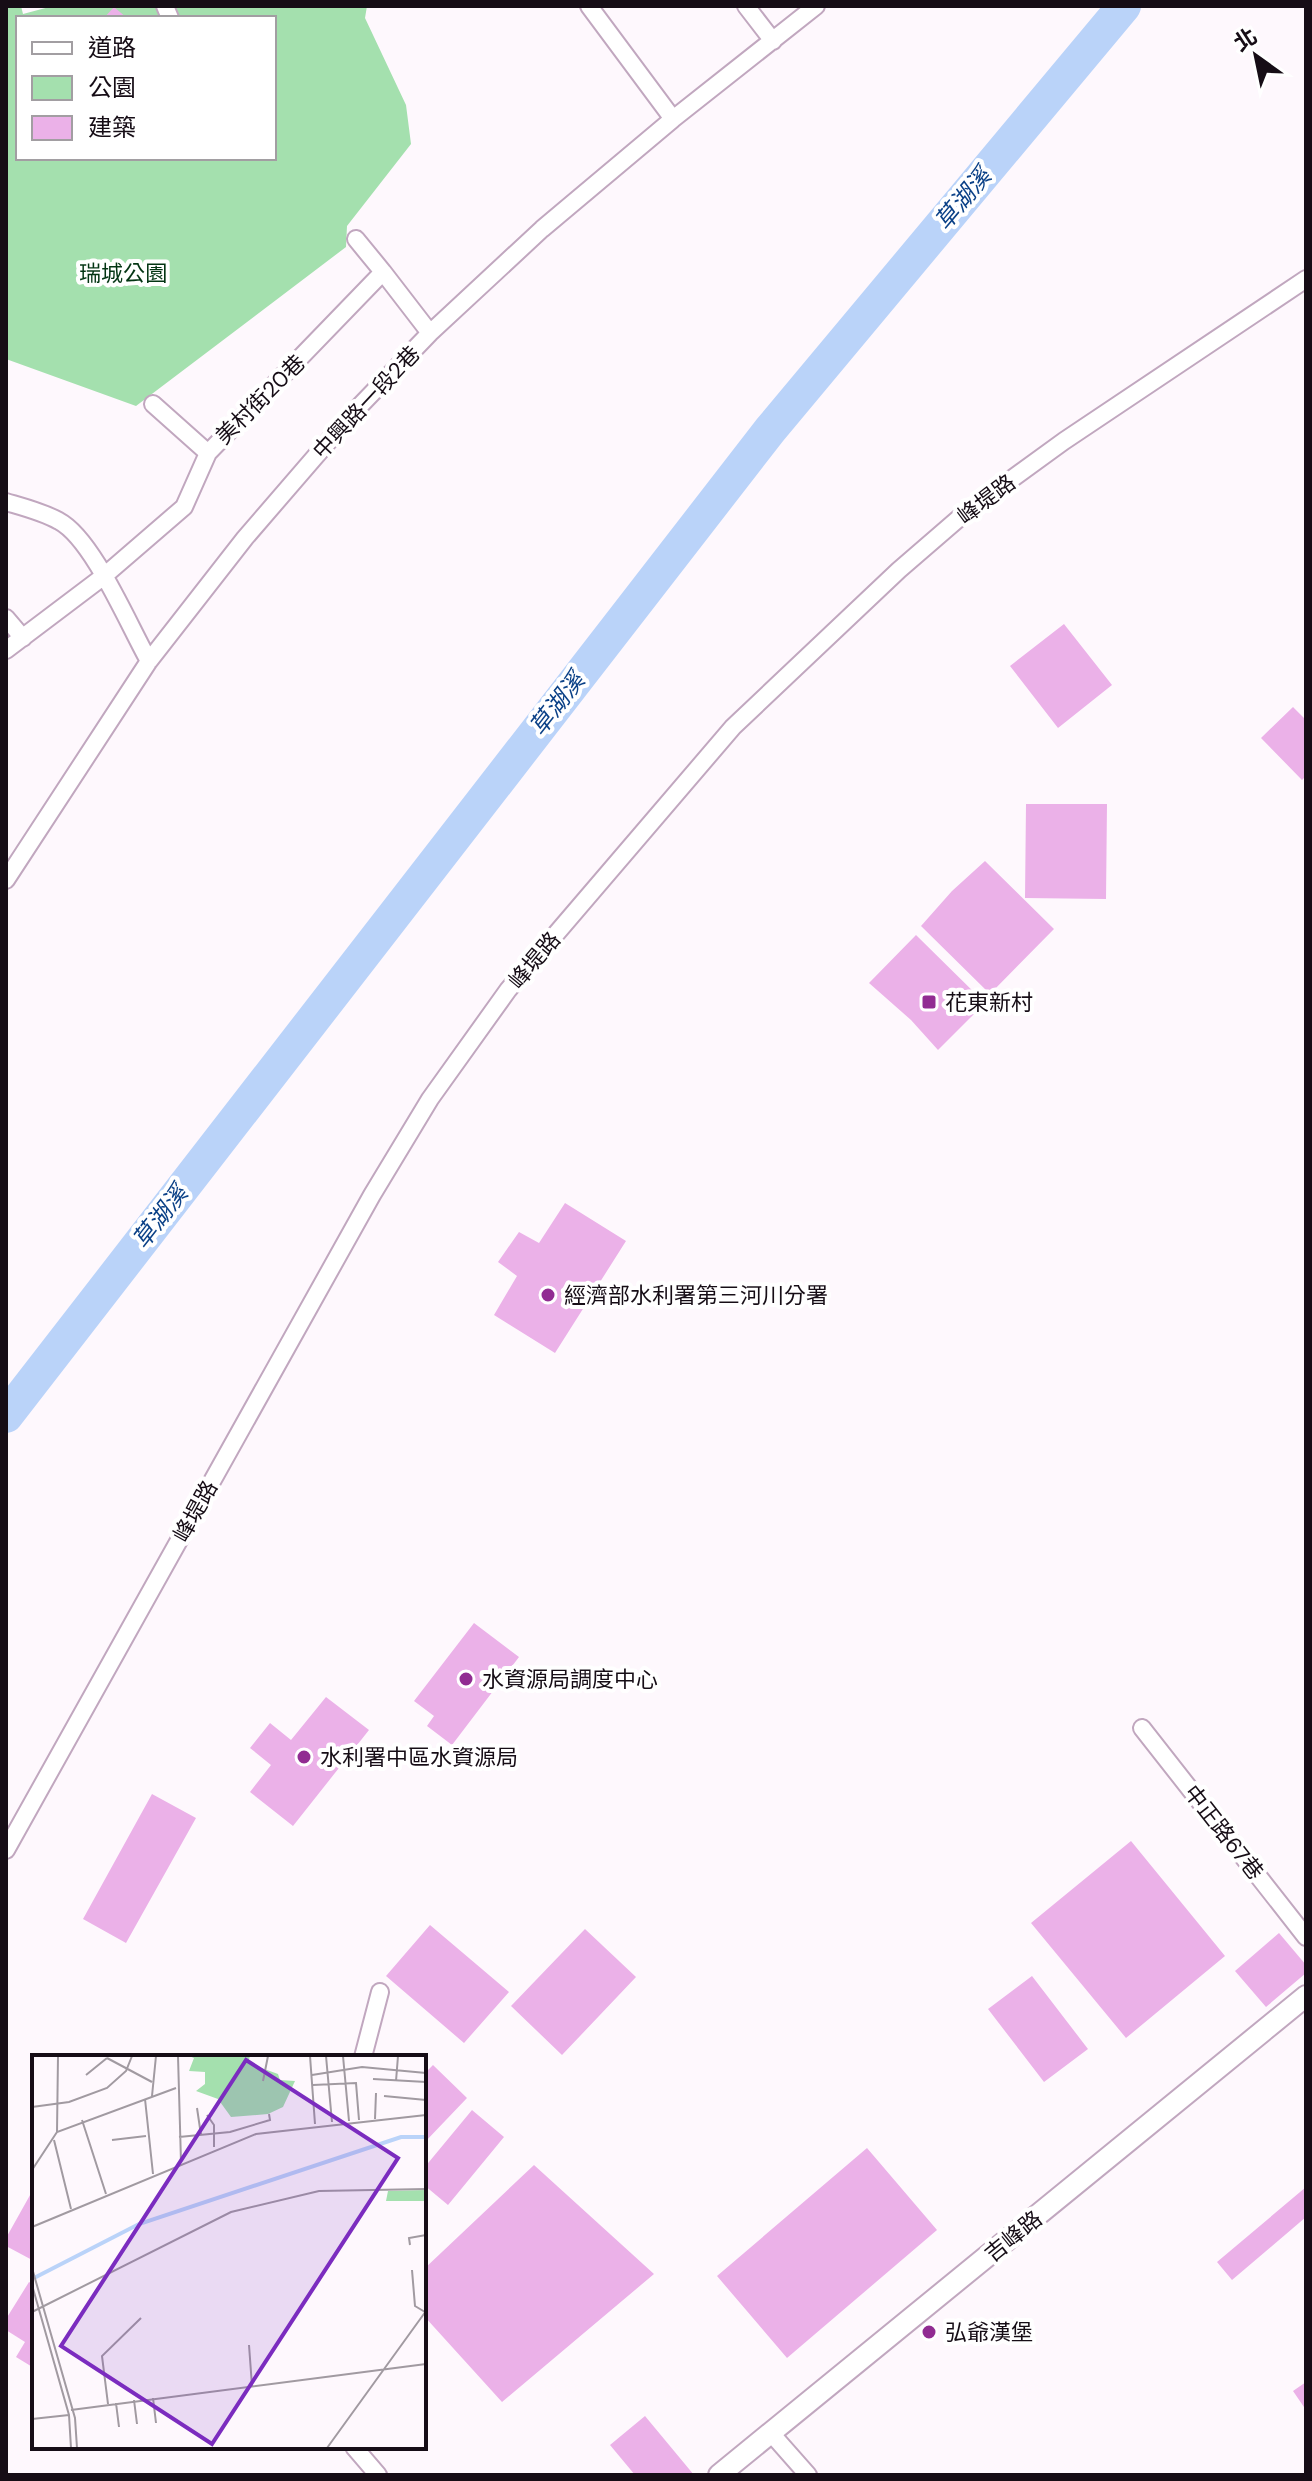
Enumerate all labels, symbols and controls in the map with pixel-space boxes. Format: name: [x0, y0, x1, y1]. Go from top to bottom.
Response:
legend: [16, 16, 276, 160]
north arrow: [1216, 16, 1296, 96]
text: 北: [1228, 21, 1263, 58]
text: 道路: [88, 32, 136, 63]
text: 公園: [88, 72, 136, 103]
text: 建築: [88, 112, 136, 143]
water label: 草湖溪: [928, 159, 1000, 236]
park label: 瑞城公園: [79, 259, 167, 288]
street label: 中興路一段2巷: [306, 340, 426, 465]
street label: 美村街20巷: [209, 348, 311, 450]
street label: 峰堤路: [951, 468, 1021, 531]
water label: 草湖溪: [522, 663, 593, 742]
street label: 峰堤路: [502, 926, 567, 995]
place label: 花東新村: [945, 988, 1033, 1017]
marker: 花東新村: [920, 993, 938, 1011]
water label: 草湖溪: [125, 1176, 196, 1255]
place label: 經濟部水利署第三河川分署: [564, 1281, 828, 1310]
marker: 經濟部水利署第三河川分署: [539, 1286, 557, 1304]
street label: 峰堤路: [167, 1475, 224, 1547]
place label: 水資源局調度中心: [482, 1665, 658, 1694]
marker: 水資源局調度中心: [457, 1670, 475, 1688]
place label: 水利署中區水資源局: [320, 1743, 518, 1772]
marker: 水利署中區水資源局: [295, 1748, 313, 1766]
street label: 中正路67巷: [1177, 1779, 1270, 1886]
inset map: [32, 2055, 426, 2449]
street label: 吉峰路: [979, 2204, 1048, 2268]
place label: 弘爺漢堡: [945, 2318, 1033, 2347]
marker: 弘爺漢堡: [920, 2323, 938, 2341]

